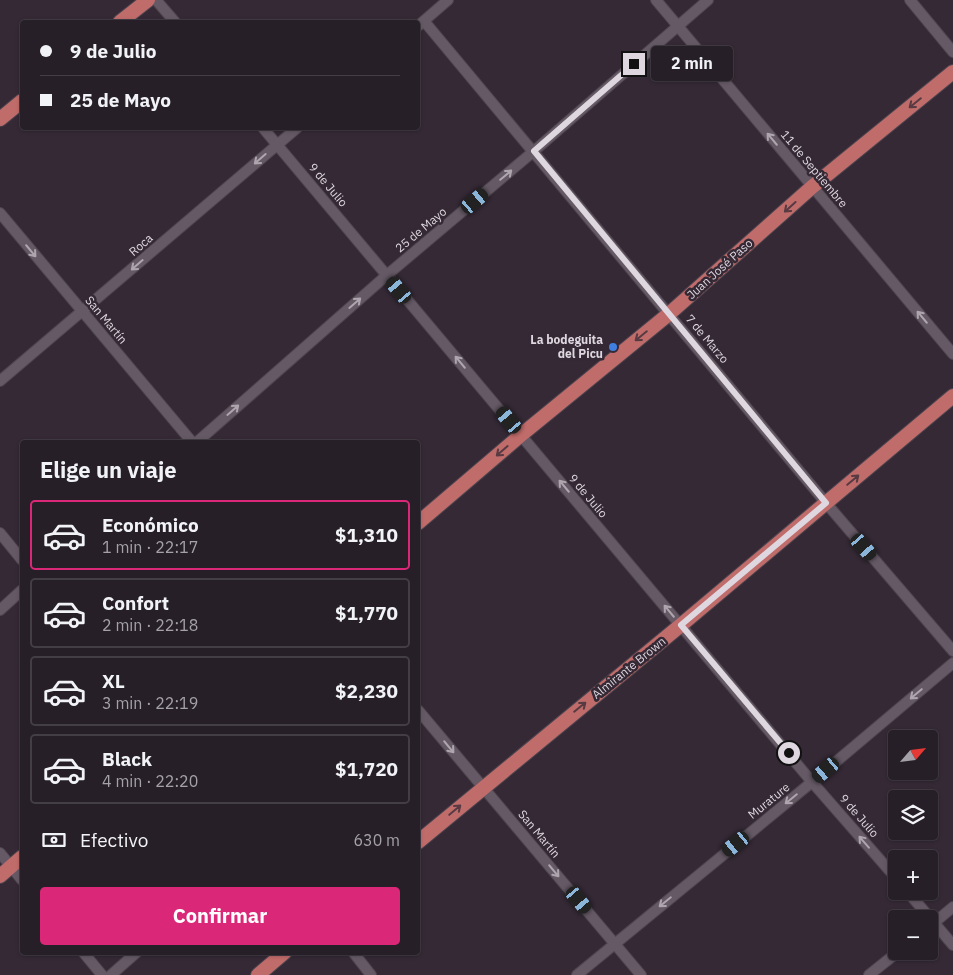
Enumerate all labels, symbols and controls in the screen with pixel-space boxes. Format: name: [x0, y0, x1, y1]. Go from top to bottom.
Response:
text: 9 de Julio: [70, 39, 156, 63]
callout: 2 min: [652, 46, 734, 82]
route end: [623, 53, 645, 75]
text: 2 min: [671, 53, 713, 73]
text: 25 de Mayo: [70, 88, 171, 112]
one-way arrow: [909, 98, 922, 109]
street label: 11 de Septiembre: [778, 127, 851, 211]
one-way arrow: [766, 132, 778, 145]
one-way arrow: [254, 153, 267, 165]
street label: 9 de Julio: [306, 160, 351, 210]
one-way arrow: [499, 170, 512, 181]
car: [458, 186, 491, 216]
one-way arrow: [783, 201, 796, 212]
street label: 25 de Mayo: [392, 204, 450, 255]
street label: Roca: [126, 230, 156, 259]
street label: Juan José Paso: [684, 235, 756, 302]
one-way arrow: [26, 244, 37, 257]
one-way arrow: [131, 259, 144, 270]
car: [383, 274, 414, 306]
street label: San Martín: [82, 293, 131, 347]
one-way arrow: [349, 297, 362, 309]
one-way arrow: [916, 310, 927, 323]
street label: 7 de Marzo: [683, 311, 732, 366]
one-way arrow: [635, 331, 648, 342]
place label: La bodeguita del Picu: [530, 332, 603, 361]
marker: La bodeguita del Picu: [607, 341, 619, 353]
one-way arrow: [454, 356, 465, 369]
car: [493, 404, 524, 436]
one-way arrow: [227, 405, 240, 416]
one-way arrow: [496, 445, 509, 456]
text: Elige un viaje: [40, 455, 177, 484]
street label: 9 de Julio: [566, 471, 611, 521]
one-way arrow: [846, 474, 859, 485]
one-way arrow: [559, 480, 570, 493]
icon: car: [42, 513, 87, 558]
text: Económico: [102, 513, 199, 537]
text: $1,310: [335, 523, 398, 547]
car: [848, 531, 879, 563]
text: 1 min · 22:17: [102, 537, 198, 557]
icon: car: [42, 591, 87, 636]
text: Confort: [102, 591, 169, 615]
text: $1,770: [335, 601, 398, 625]
one-way arrow: [663, 604, 675, 617]
text: 2 min · 22:18: [102, 615, 198, 635]
street label: Almirante Brown: [589, 633, 669, 702]
icon: car: [42, 669, 87, 714]
text: XL: [102, 669, 125, 693]
text: $2,230: [335, 679, 398, 703]
one-way arrow: [909, 689, 922, 700]
text: 3 min · 22:19: [102, 693, 198, 713]
one-way arrow: [574, 702, 587, 713]
north arrow: [888, 730, 938, 780]
map controls: [888, 730, 938, 960]
one-way arrow: [443, 740, 454, 753]
route start: [778, 742, 800, 764]
icon: car: [42, 747, 87, 792]
text: Black: [102, 747, 152, 771]
car: [809, 755, 842, 785]
text: $1,720: [335, 757, 398, 781]
text: 4 min · 22:20: [102, 771, 198, 791]
street label: Murature: [745, 779, 793, 822]
button: layers: [888, 790, 938, 840]
street label: 9 de Julio: [837, 791, 882, 841]
one-way arrow: [785, 793, 798, 804]
one-way arrow: [448, 805, 461, 816]
street label: San Martín: [515, 807, 564, 861]
icon: cash: [40, 826, 68, 854]
text: Efectivo: [80, 828, 148, 852]
car: [719, 829, 752, 859]
text: 630 m: [353, 830, 400, 850]
one-way arrow: [859, 835, 870, 848]
button: +: [888, 850, 938, 900]
one-way arrow: [548, 864, 559, 877]
car: [563, 884, 594, 916]
button: Confirmar: [40, 887, 400, 945]
one-way arrow: [659, 896, 672, 907]
button: −: [888, 910, 938, 960]

